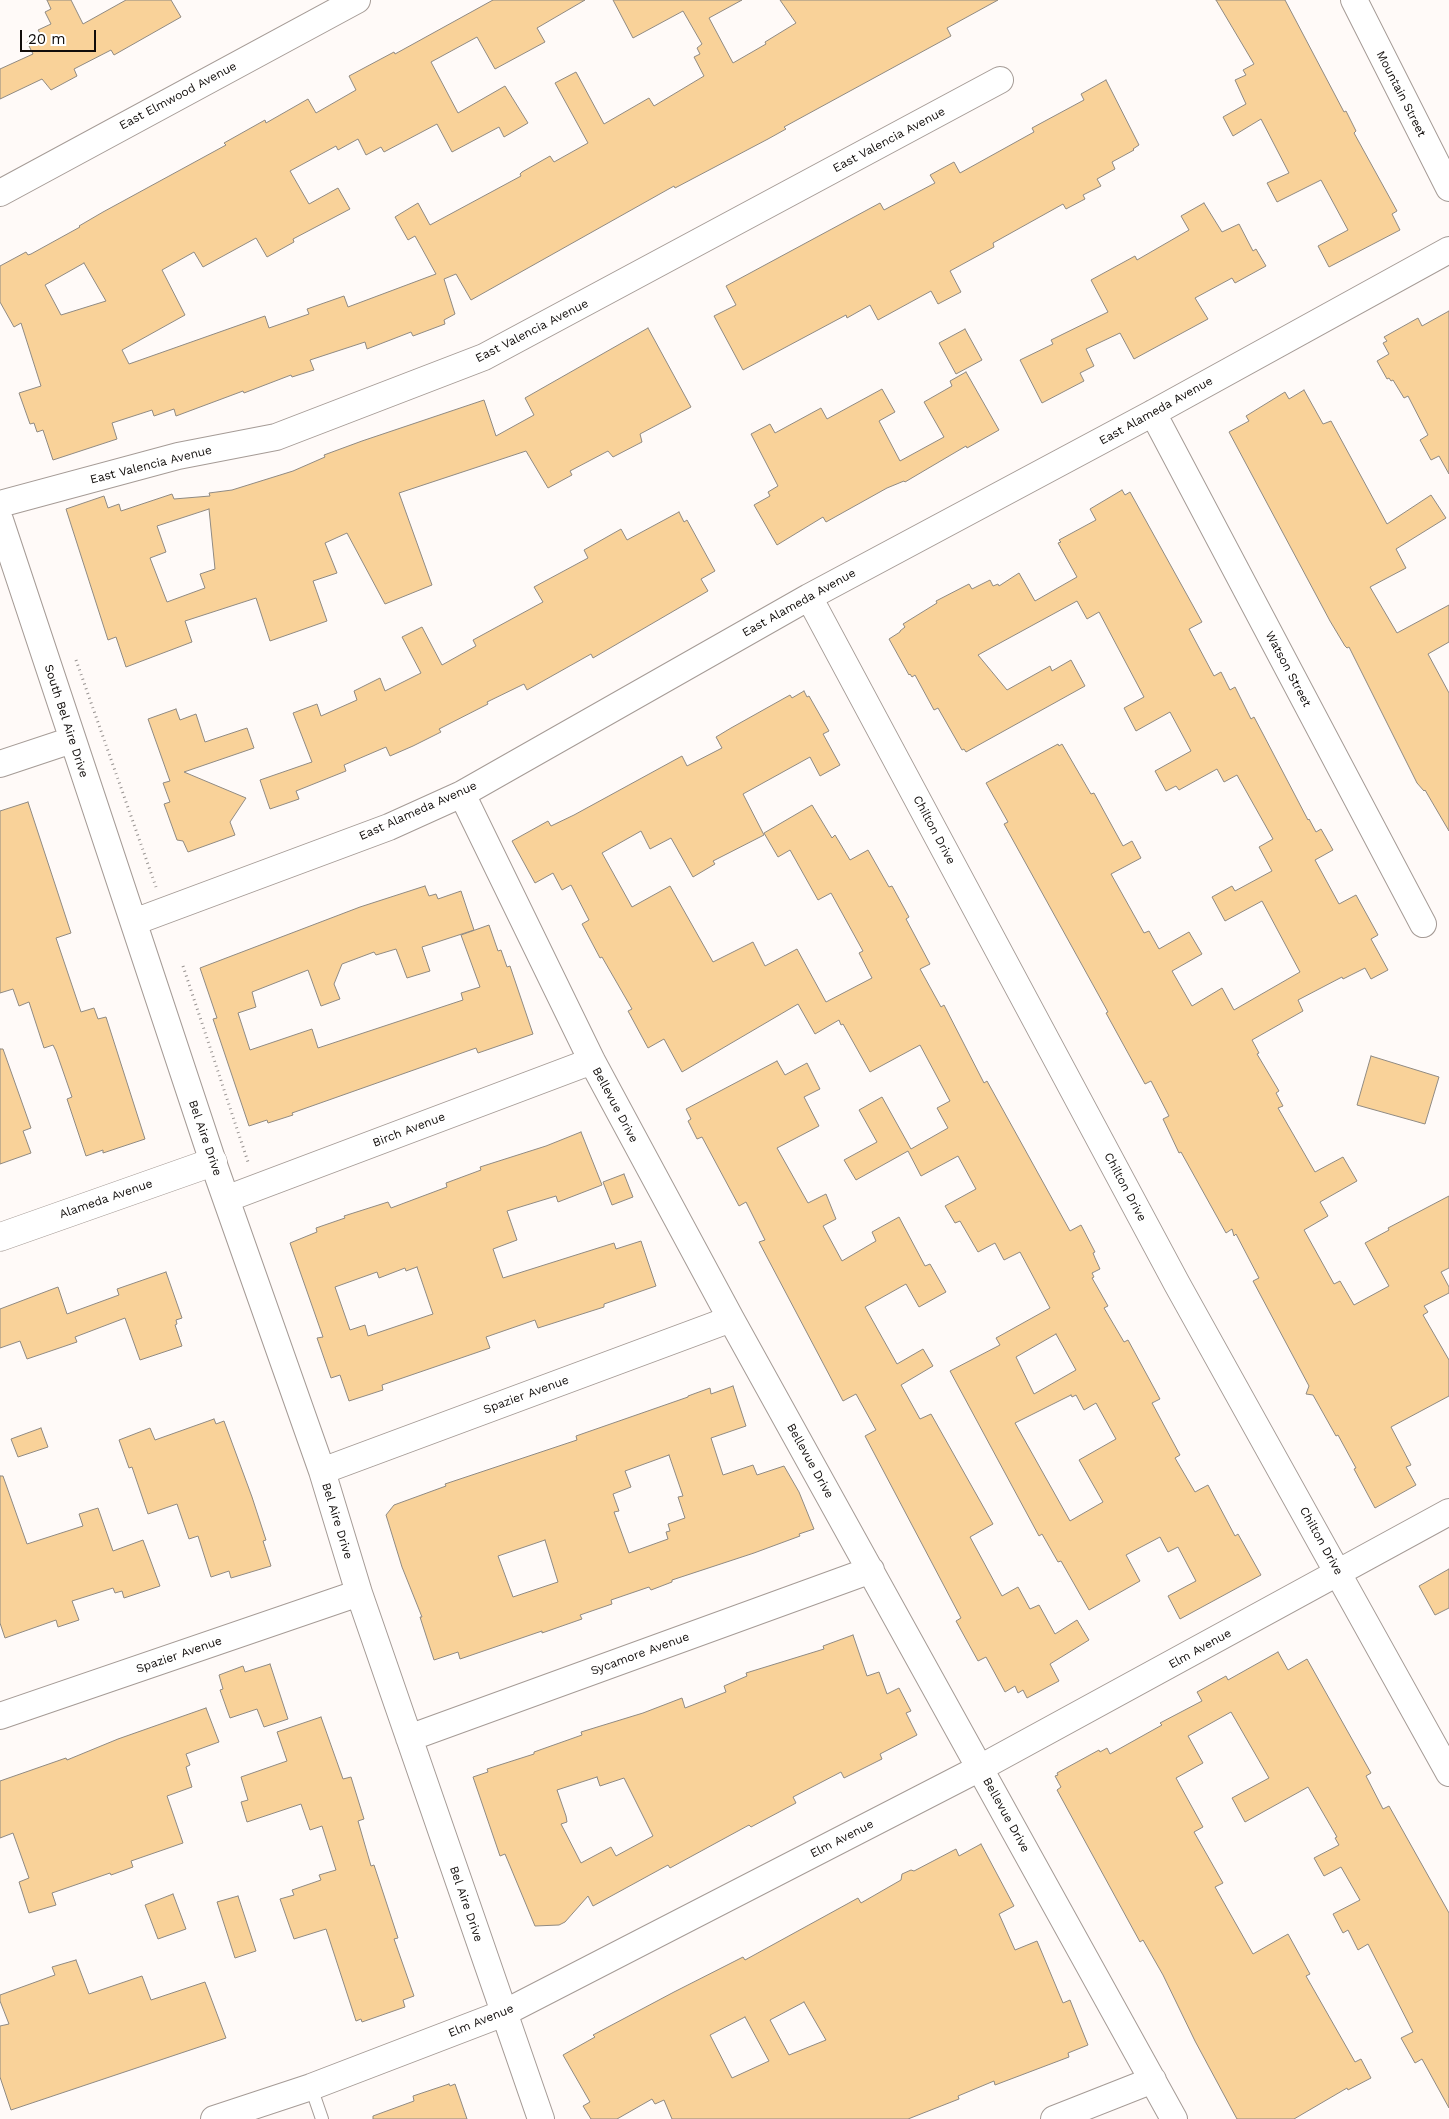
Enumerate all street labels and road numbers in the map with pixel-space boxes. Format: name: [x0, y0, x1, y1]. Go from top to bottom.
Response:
street label: Mountain Street: [1373, 49, 1429, 139]
street label: East Elmwood Avenue: [117, 59, 239, 133]
street label: East Valencia Avenue: [830, 104, 948, 176]
street label: East Valencia Avenue: [473, 296, 591, 366]
street label: East Alameda Avenue: [1097, 374, 1215, 448]
street label: East Valencia Avenue: [89, 443, 213, 487]
street label: East Alameda Avenue: [740, 566, 858, 640]
street label: Watson Street: [1262, 629, 1314, 709]
street label: South Bel Aire Drive: [41, 663, 91, 779]
street label: East Alameda Avenue: [357, 778, 479, 844]
street label: Chilton Drive: [910, 793, 958, 867]
street label: Bellevue Drive: [589, 1065, 641, 1145]
street label: Bel Aire Drive: [185, 1098, 225, 1178]
street label: Birch Avenue: [371, 1110, 447, 1150]
street label: Chilton Drive: [1101, 1150, 1149, 1224]
street label: Alameda Avenue: [58, 1176, 154, 1222]
street label: Spazier Avenue: [481, 1373, 571, 1417]
street label: Bellevue Drive: [783, 1421, 837, 1501]
street label: Bel Aire Drive: [319, 1481, 355, 1561]
street label: Chilton Drive: [1296, 1504, 1346, 1578]
street label: Elm Avenue: [1166, 1626, 1234, 1672]
street label: Sycamore Avenue: [589, 1629, 691, 1679]
street label: Spazier Avenue: [134, 1634, 224, 1676]
street label: Bellevue Drive: [979, 1775, 1033, 1855]
street label: Elm Avenue: [808, 1817, 876, 1861]
street label: Bel Aire Drive: [446, 1864, 486, 1944]
street label: Elm Avenue: [446, 2001, 516, 2041]

